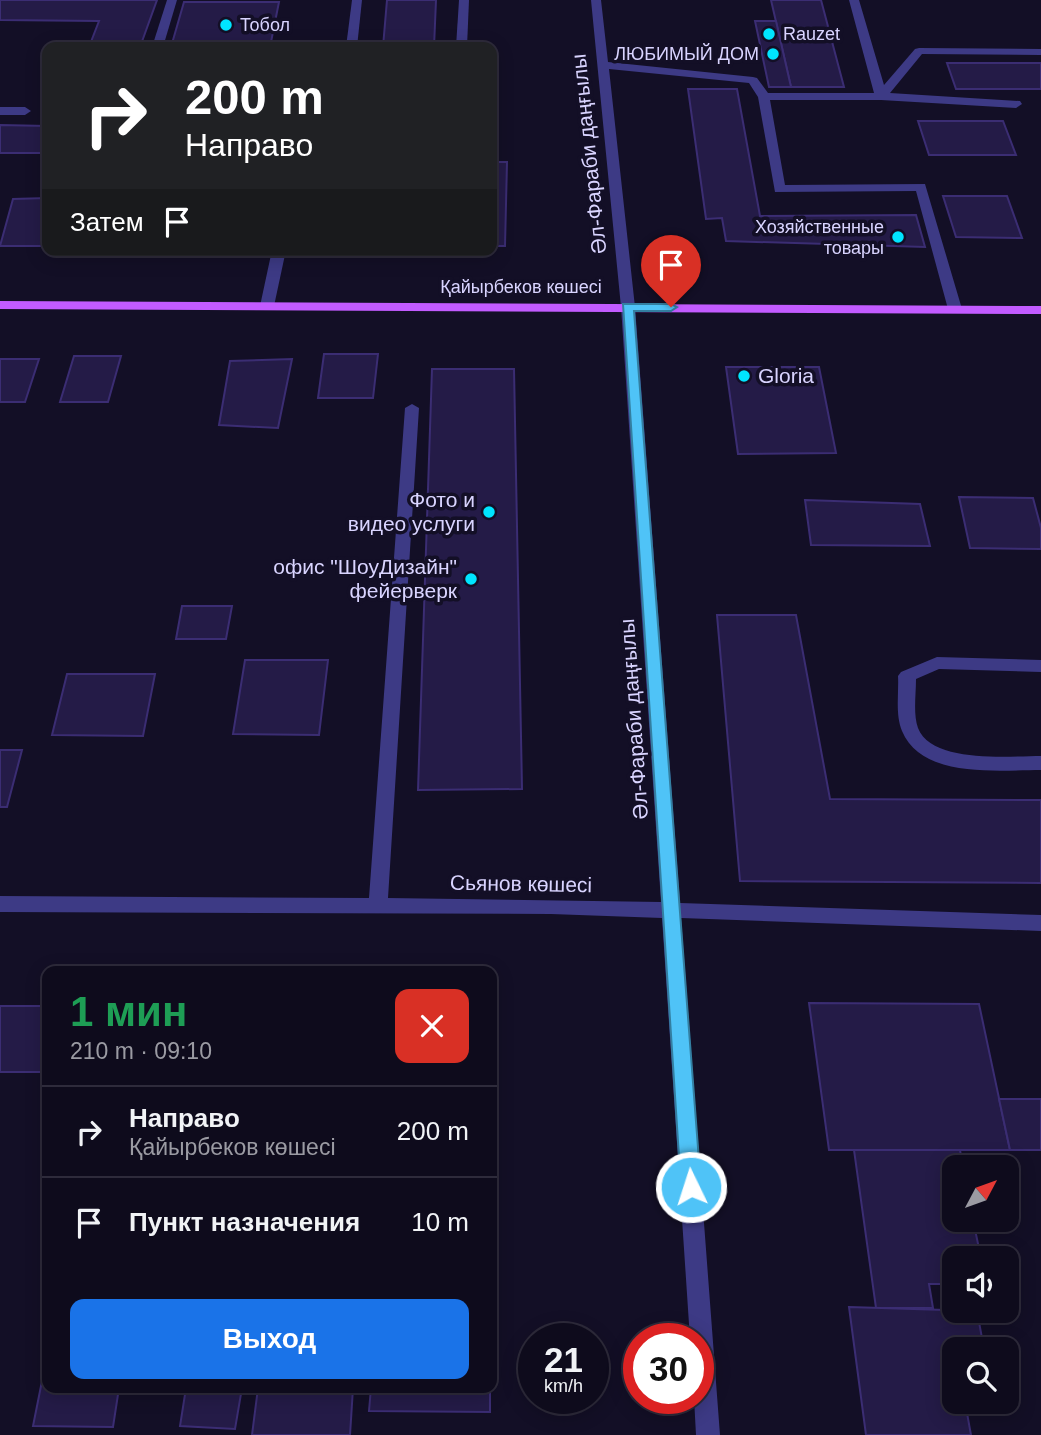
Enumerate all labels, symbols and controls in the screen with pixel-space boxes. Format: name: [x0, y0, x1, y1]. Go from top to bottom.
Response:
place label: Тобол: [240, 15, 290, 35]
marker: Тобол: [218, 17, 234, 33]
place label: Rauzet: [783, 24, 840, 44]
marker: Rauzet: [761, 26, 777, 42]
place label: ЛЮБИМЫЙ ДОМ: [614, 43, 759, 64]
marker: ЛЮБИМЫЙ ДОМ: [765, 46, 781, 62]
street label: Әл-Фараби даңғылы: [567, 53, 610, 255]
icon: right: [70, 70, 161, 161]
text: 200 m: [185, 70, 324, 124]
text: Направо: [185, 127, 313, 163]
icon: arrive: [158, 203, 196, 241]
text: Затем: [70, 207, 144, 237]
place label: Хозяйственные товары: [755, 217, 884, 258]
marker: Хозяйственные товары: [890, 229, 906, 245]
pin: [641, 235, 701, 307]
icon: arrive: [652, 246, 690, 284]
street label: Қайырбеков көшесі: [440, 277, 602, 297]
place label: Gloria: [758, 364, 814, 387]
marker: Gloria: [736, 368, 752, 384]
place label: Фото и видео услуги: [348, 488, 475, 535]
marker: Фото и видео услуги: [481, 504, 497, 520]
place label: офис "ШоуДизайн" фейерверк: [273, 555, 458, 602]
marker: офис "ШоуДизайн" фейерверк: [463, 571, 479, 587]
street label: Әл-Фараби даңғылы: [615, 618, 652, 820]
street label: Сьянов көшесі: [450, 871, 592, 896]
text: 1 мин: [70, 988, 187, 1035]
button: close: [395, 989, 469, 1063]
text: 210 m · 09:10: [70, 1038, 212, 1064]
text: Направо: [129, 1103, 240, 1133]
icon: right: [70, 1113, 108, 1151]
text: 200 m: [397, 1116, 469, 1146]
text: Қайырбеков көшесі: [129, 1134, 336, 1160]
position arrow: [654, 1150, 728, 1224]
north arrow: [942, 1155, 1018, 1232]
map controls: [942, 1155, 1019, 1414]
icon: arrive: [70, 1204, 108, 1242]
text: Пункт назначения: [129, 1207, 360, 1237]
text: 10 m: [411, 1207, 469, 1237]
button: sound: [942, 1246, 1019, 1323]
button: Выход: [70, 1299, 469, 1379]
speed limit sign: 30: [623, 1323, 714, 1414]
button: search: [942, 1337, 1019, 1414]
text: 21: [544, 1340, 583, 1379]
text: km/h: [544, 1376, 583, 1396]

